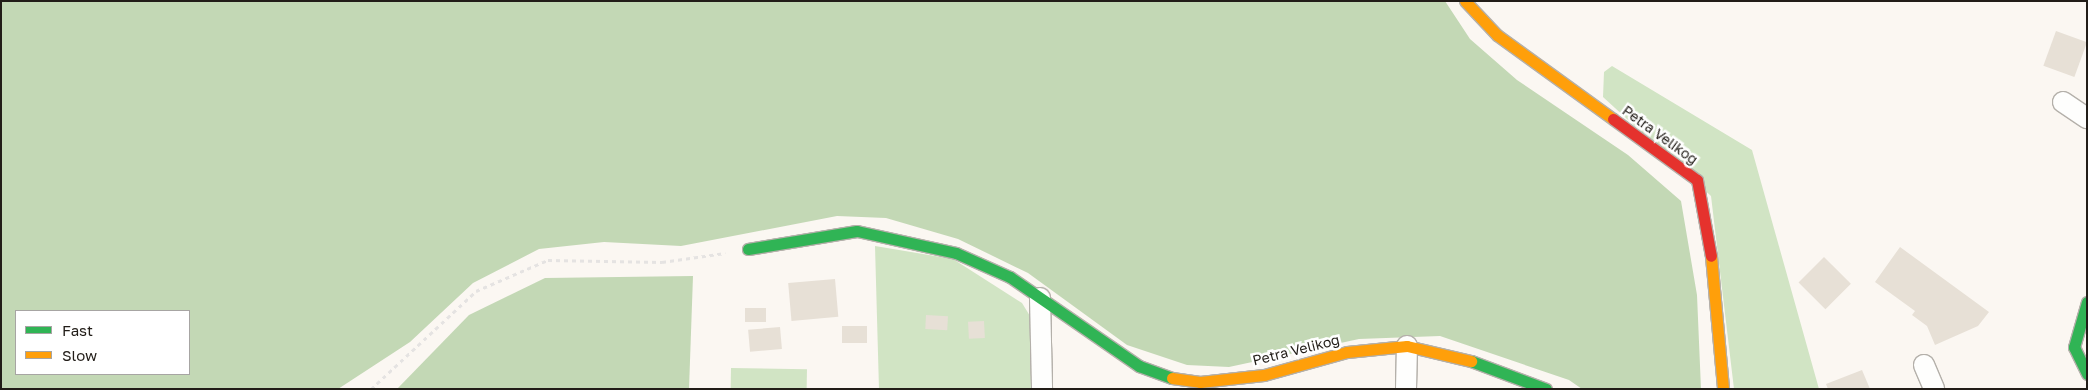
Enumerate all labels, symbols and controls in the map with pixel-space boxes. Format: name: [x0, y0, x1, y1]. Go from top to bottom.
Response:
street label: Petra Velikog: [1619, 102, 1701, 168]
legend: [15, 310, 190, 375]
text: Fast: [62, 321, 93, 339]
street label: Petra Velikog: [1251, 331, 1341, 369]
text: Slow: [62, 346, 97, 364]

